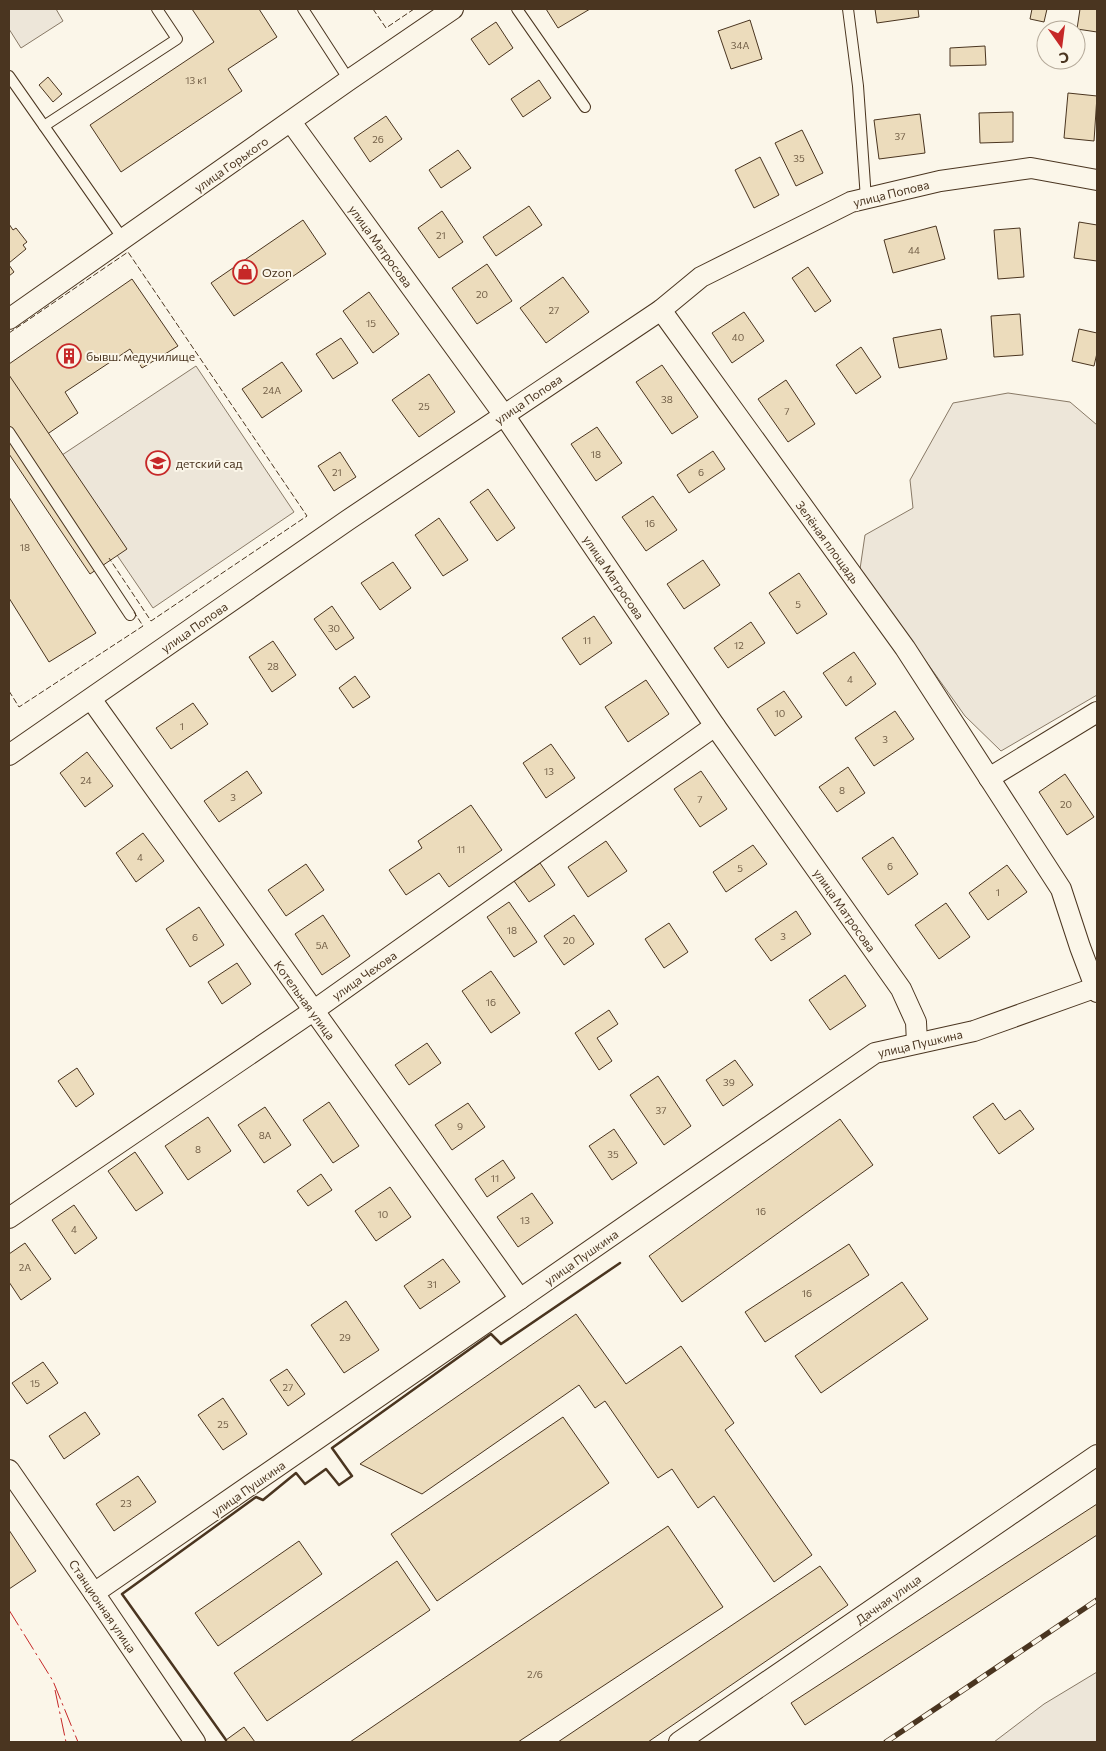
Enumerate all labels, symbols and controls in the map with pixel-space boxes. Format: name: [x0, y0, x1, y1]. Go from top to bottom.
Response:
north arrow: [1036, 20, 1086, 70]
house number: 34А: [731, 39, 749, 51]
text: С: [1058, 49, 1071, 68]
house number: 13 к1: [185, 74, 207, 86]
house number: 37: [895, 130, 905, 142]
street label: улица Горького: [191, 133, 271, 195]
house number: 26: [372, 133, 384, 145]
house number: 35: [793, 152, 805, 164]
street label: улица Попова: [852, 177, 930, 209]
street label: улица Матросова: [346, 202, 416, 290]
house number: 21: [436, 229, 446, 241]
house number: 44: [908, 244, 920, 256]
shop icon: Ozon: [232, 259, 258, 285]
place label: Ozon: [262, 265, 292, 279]
house number: 20: [476, 288, 488, 300]
house number: 27: [549, 304, 559, 316]
house number: 15: [366, 317, 376, 329]
house number: 40: [732, 331, 744, 343]
building icon: бывш. медучилище: [56, 343, 82, 369]
place label: бывш. медучилище: [86, 349, 195, 363]
street label: улица Попова: [492, 371, 564, 427]
house number: 24А: [263, 384, 281, 396]
house number: 38: [661, 393, 673, 405]
house number: 25: [418, 400, 430, 412]
house number: 7: [784, 405, 790, 417]
house number: 18: [591, 448, 601, 460]
school or university icon: детский сад: [145, 450, 171, 476]
place label: детский сад: [176, 456, 243, 470]
house number: 21: [332, 466, 342, 478]
house number: 6: [698, 466, 704, 478]
street label: Зелёная площадь: [793, 498, 863, 586]
house number: 16: [645, 517, 655, 529]
street label: улица Матросова: [581, 532, 647, 622]
house number: 18: [20, 541, 30, 553]
house number: 5: [795, 598, 801, 610]
street label: улица Попова: [158, 599, 230, 655]
house number: 30: [328, 622, 340, 634]
house number: 11: [583, 634, 591, 646]
house number: 12: [734, 639, 744, 651]
house number: 28: [267, 660, 279, 672]
house number: 4: [847, 673, 853, 685]
house number: 10: [775, 707, 785, 719]
house number: 1: [180, 720, 184, 732]
house number: 3: [882, 733, 888, 745]
house number: 13: [544, 765, 554, 777]
house number: 24: [80, 774, 92, 786]
house number: 8: [839, 784, 845, 796]
house number: 3: [230, 791, 236, 803]
house number: 7: [697, 793, 703, 805]
house number: 20: [1060, 798, 1072, 810]
house number: 11: [457, 843, 465, 855]
house number: 4: [137, 851, 143, 863]
house number: 6: [887, 860, 893, 872]
house number: 5: [737, 862, 743, 874]
street label: улица Матросова: [811, 866, 879, 954]
house number: 1: [996, 886, 1000, 898]
house number: 18: [507, 924, 517, 936]
house number: 3: [780, 930, 786, 942]
house number: 6: [192, 931, 198, 943]
house number: 20: [563, 934, 575, 946]
house number: 5А: [316, 939, 328, 951]
street label: улица Чехова: [329, 948, 399, 1002]
street label: Котельная улица: [272, 958, 338, 1042]
house number: 16: [486, 996, 496, 1008]
street label: улица Пушкина: [876, 1026, 964, 1060]
house number: 39: [723, 1076, 735, 1088]
house number: 37: [656, 1104, 666, 1116]
house number: 9: [457, 1120, 463, 1132]
house number: 8А: [259, 1129, 271, 1141]
house number: 8: [195, 1143, 201, 1155]
house number: 35: [607, 1148, 619, 1160]
house number: 11: [491, 1172, 499, 1184]
house number: 16: [756, 1205, 766, 1217]
house number: 10: [378, 1208, 388, 1220]
house number: 13: [520, 1214, 530, 1226]
house number: 4: [71, 1223, 77, 1235]
street label: улица Пушкина: [542, 1226, 620, 1288]
house number: 2А: [19, 1261, 31, 1273]
house number: 31: [427, 1278, 437, 1290]
house number: 16: [802, 1287, 812, 1299]
house number: 29: [339, 1331, 351, 1343]
house number: 15: [30, 1377, 40, 1389]
house number: 27: [283, 1381, 293, 1393]
house number: 25: [217, 1418, 229, 1430]
street label: улица Пушкина: [209, 1457, 287, 1519]
house number: 23: [120, 1497, 132, 1509]
street label: Станционная улица: [67, 1557, 139, 1655]
street label: Дачная улица: [853, 1571, 923, 1627]
house number: 2/6: [527, 1668, 543, 1680]

